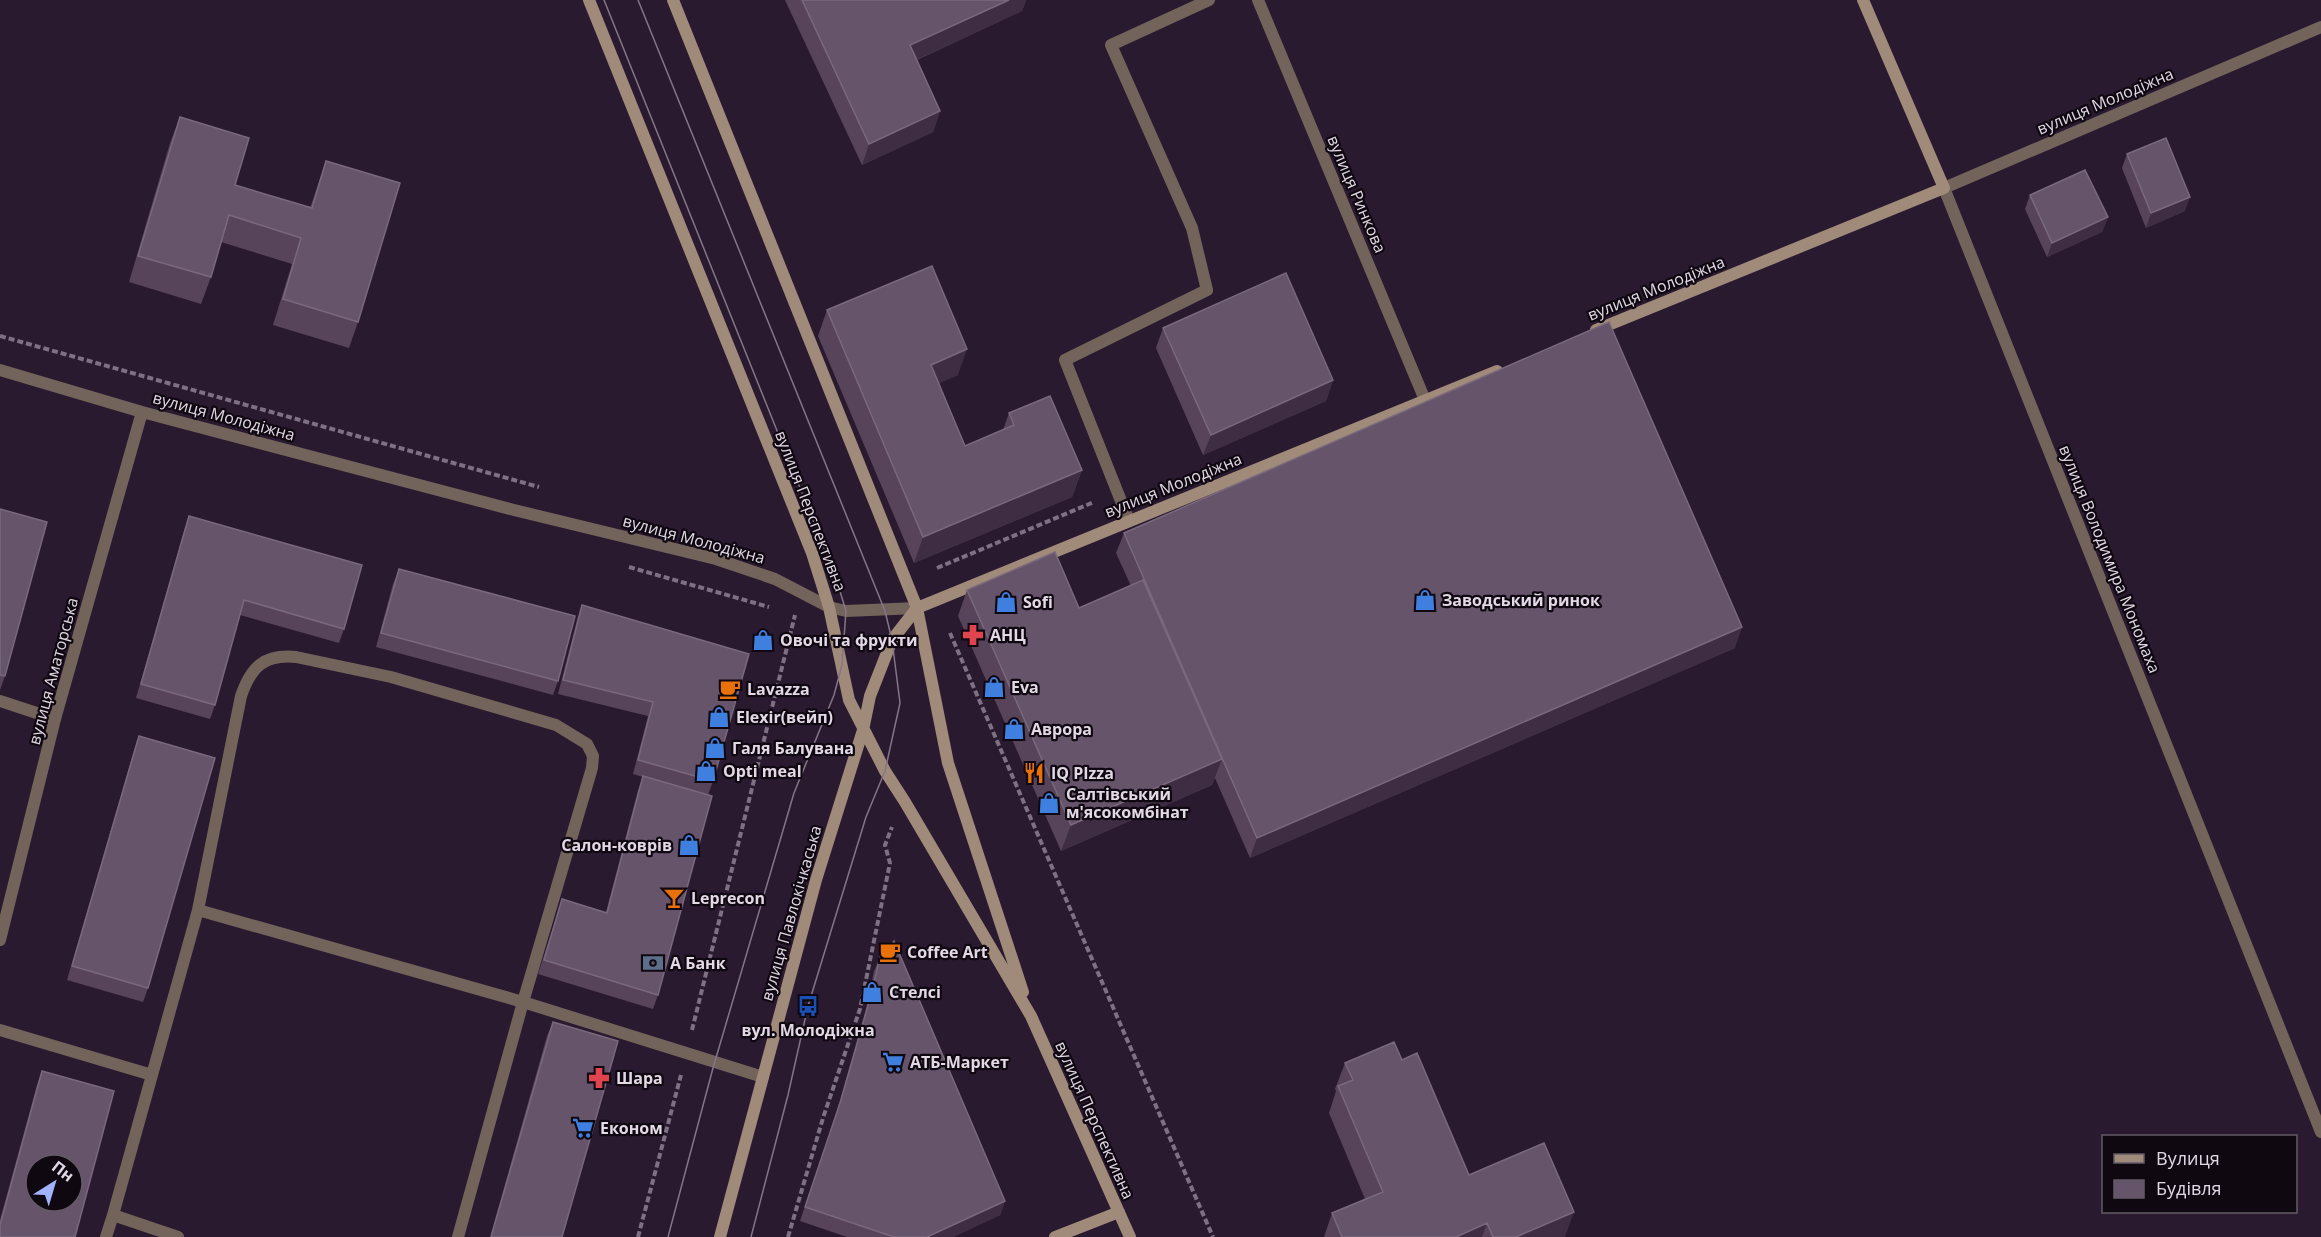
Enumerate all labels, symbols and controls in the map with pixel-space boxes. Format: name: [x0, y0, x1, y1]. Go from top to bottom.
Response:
street label: вулиця Молодіжна: [2033, 62, 2177, 140]
street label: вулиця Ринкова: [1322, 132, 1392, 256]
street label: вулиця Молодіжна: [1584, 250, 1728, 326]
street label: вулиця Молодіжна: [150, 386, 298, 446]
street label: вулиця Перспективна: [770, 427, 852, 595]
street label: вулиця Володимира Мономаха: [2054, 442, 2166, 676]
street label: вулиця Молодіжна: [1101, 447, 1245, 523]
street label: вулиця Молодіжна: [620, 509, 768, 569]
shop icon: Заводський ринок: [1413, 588, 1437, 612]
place label: Заводський ринок: [1442, 589, 1600, 611]
shop icon: Sofi: [994, 590, 1018, 614]
place label: Sofi: [1023, 591, 1053, 613]
street label: вулиця Аматорська: [23, 595, 83, 747]
pharmacy icon: АНЦ: [961, 623, 985, 647]
place label: АНЦ: [990, 624, 1026, 646]
shop icon: Овочі та фрукти: [751, 628, 775, 652]
place label: Овочі та фрукти: [780, 629, 917, 651]
shop icon: Eva: [982, 675, 1006, 699]
place label: Eva: [1011, 676, 1039, 698]
cafe icon: Lavazza: [718, 677, 742, 701]
place label: Lavazza: [747, 678, 810, 700]
shop icon: Elexir(вейп): [707, 705, 731, 729]
place label: Elexir(вейп): [736, 706, 833, 728]
shop icon: Аврора: [1002, 717, 1026, 741]
place label: Аврора: [1031, 718, 1092, 740]
shop icon: Галя Балувана: [703, 736, 727, 760]
place label: Галя Балувана: [732, 737, 854, 759]
shop icon: Opti meal: [694, 759, 718, 783]
place label: Opti meal: [723, 760, 802, 782]
restaurant icon: IQ PIzza: [1022, 761, 1046, 785]
place label: IQ PIzza: [1051, 762, 1114, 784]
place label: Салтівський м'ясокомбінат: [1066, 783, 1189, 823]
shop icon: Салтівський м'ясокомбінат: [1037, 791, 1061, 815]
street label: вулиця Павлокічкаська: [755, 823, 827, 1003]
shop icon: Салон-коврів: [677, 833, 701, 857]
place label: Салон-коврів: [561, 834, 672, 856]
bar icon: Leprecon: [662, 886, 686, 910]
place label: Leprecon: [691, 887, 765, 909]
cafe icon: Coffee Art: [878, 940, 902, 964]
place label: Coffee Art: [907, 941, 988, 963]
bank icon: А Банк: [641, 951, 665, 975]
place label: А Банк: [670, 952, 726, 974]
shop icon: Стелсі: [860, 980, 884, 1004]
place label: Стелсі: [889, 981, 941, 1003]
bus stop icon: вул. Молодіжна: [796, 994, 820, 1018]
place label: вул. Молодіжна: [741, 1019, 875, 1041]
street label: вулиця Перспективна: [1050, 1038, 1140, 1202]
supermarket icon: АТБ-Маркет: [881, 1050, 905, 1074]
place label: АТБ-Маркет: [910, 1051, 1009, 1073]
pharmacy icon: Шара: [587, 1066, 611, 1090]
place label: Шара: [616, 1067, 663, 1089]
supermarket icon: Економ: [571, 1116, 595, 1140]
place label: Економ: [600, 1117, 663, 1139]
legend: [2102, 1135, 2297, 1213]
text: Вулиця: [2156, 1146, 2220, 1170]
north arrow: [24, 1153, 84, 1213]
text: Пн: [47, 1155, 79, 1187]
text: Будівля: [2156, 1176, 2222, 1200]

